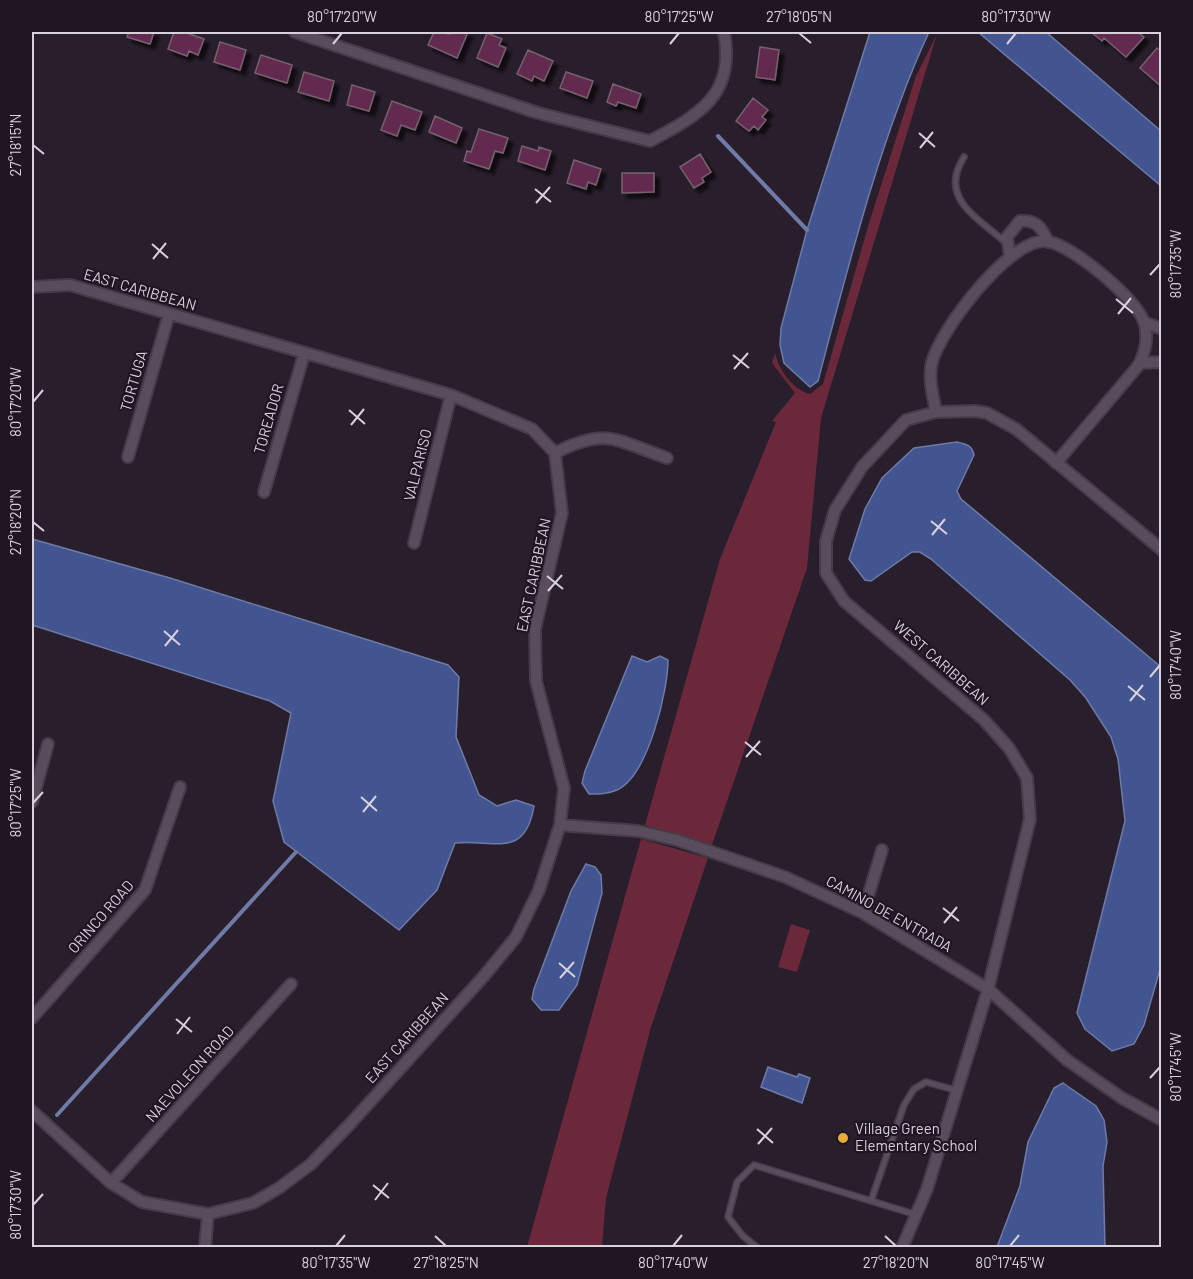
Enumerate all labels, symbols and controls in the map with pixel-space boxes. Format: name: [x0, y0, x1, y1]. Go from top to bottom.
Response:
text: 80°17'20"W: [307, 7, 377, 25]
text: 80°17'25"W: [644, 7, 714, 25]
text: 27°18'05"N: [766, 7, 832, 25]
text: 80°17'30"W: [981, 7, 1051, 25]
text: 27°18'15"N: [6, 114, 24, 176]
text: 80°17'35"W: [1166, 230, 1184, 298]
street label: EAST CARIBBEAN: [82, 264, 199, 314]
street label: TORTUGA: [116, 348, 150, 413]
text: 80°17'20"W: [6, 367, 24, 437]
street label: TOREADOR: [249, 382, 287, 456]
street label: VALPARISO: [399, 427, 435, 503]
text: 27°18'20"N: [6, 489, 24, 555]
street label: EAST CARIBBEAN: [512, 516, 554, 633]
street label: WEST CARIBBEAN: [890, 616, 993, 709]
text: 80°17'40"W: [1166, 630, 1184, 700]
text: 80°17'25"W: [6, 768, 24, 838]
street label: CAMINO DE ENTRADA: [823, 871, 956, 955]
street label: ORINCO ROAD: [64, 876, 137, 957]
street label: EAST CARIBBEAN: [361, 988, 452, 1086]
street label: NAEVOLEON ROAD: [141, 1021, 237, 1125]
text: 80°17'45"W: [1166, 1032, 1184, 1102]
place label: Village Green Elementary School: [855, 1119, 977, 1154]
marker: Village Green Elementary School: [836, 1131, 850, 1145]
text: 80°17'30"W: [6, 1170, 24, 1240]
text: 80°17'35"W: [302, 1253, 370, 1271]
text: 27°18'25"N: [413, 1253, 479, 1271]
text: 80°17'40"W: [638, 1253, 708, 1271]
text: 27°18'20"N: [863, 1253, 929, 1271]
text: 80°17'45"W: [975, 1253, 1045, 1271]

